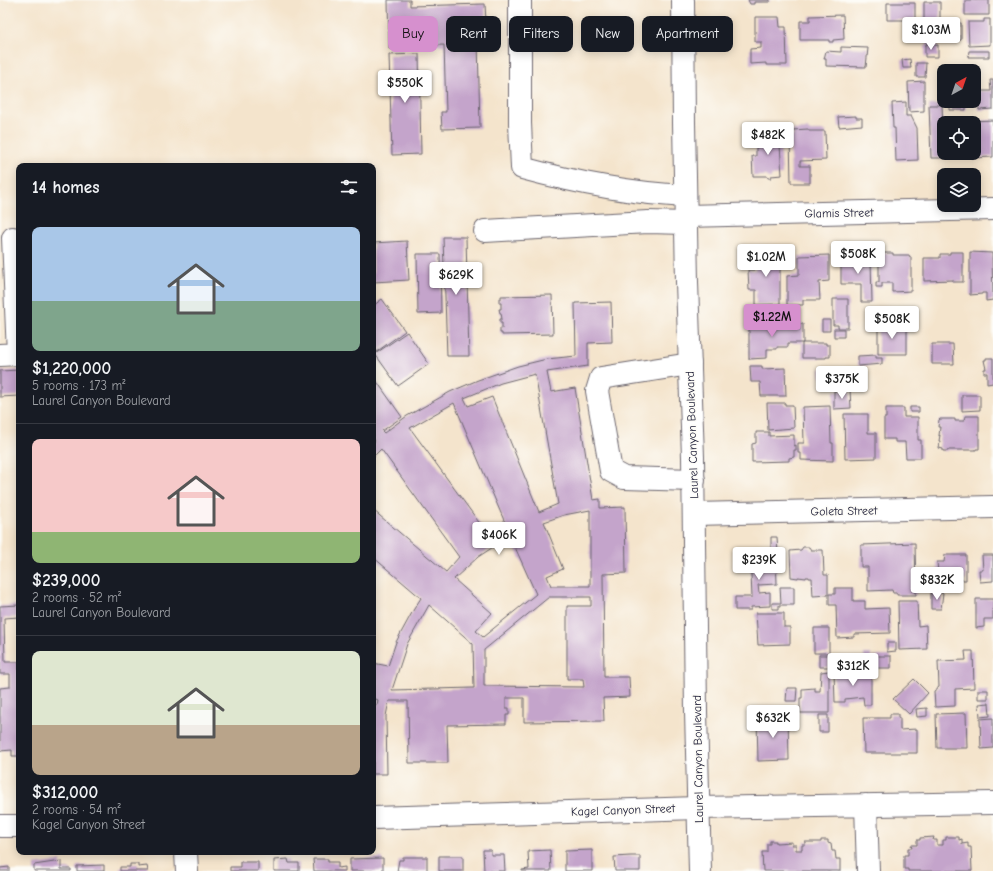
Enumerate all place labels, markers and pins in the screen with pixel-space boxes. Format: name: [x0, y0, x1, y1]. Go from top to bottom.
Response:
pin: $1.03M: [898, 17, 964, 51]
pin: $550K: [377, 70, 433, 104]
pin: $482K: [740, 122, 796, 156]
pin: $508K: [830, 241, 886, 275]
pin: $1.02M: [733, 244, 799, 278]
pin: $629K: [428, 262, 484, 296]
pin: $1.22M: [739, 304, 805, 338]
pin: $508K: [864, 306, 920, 340]
pin: $375K: [814, 366, 870, 400]
pin: $406K: [471, 522, 527, 556]
pin: $239K: [731, 547, 787, 581]
pin: $832K: [909, 567, 965, 601]
pin: $312K: [825, 653, 881, 687]
pin: $632K: [745, 705, 801, 739]

